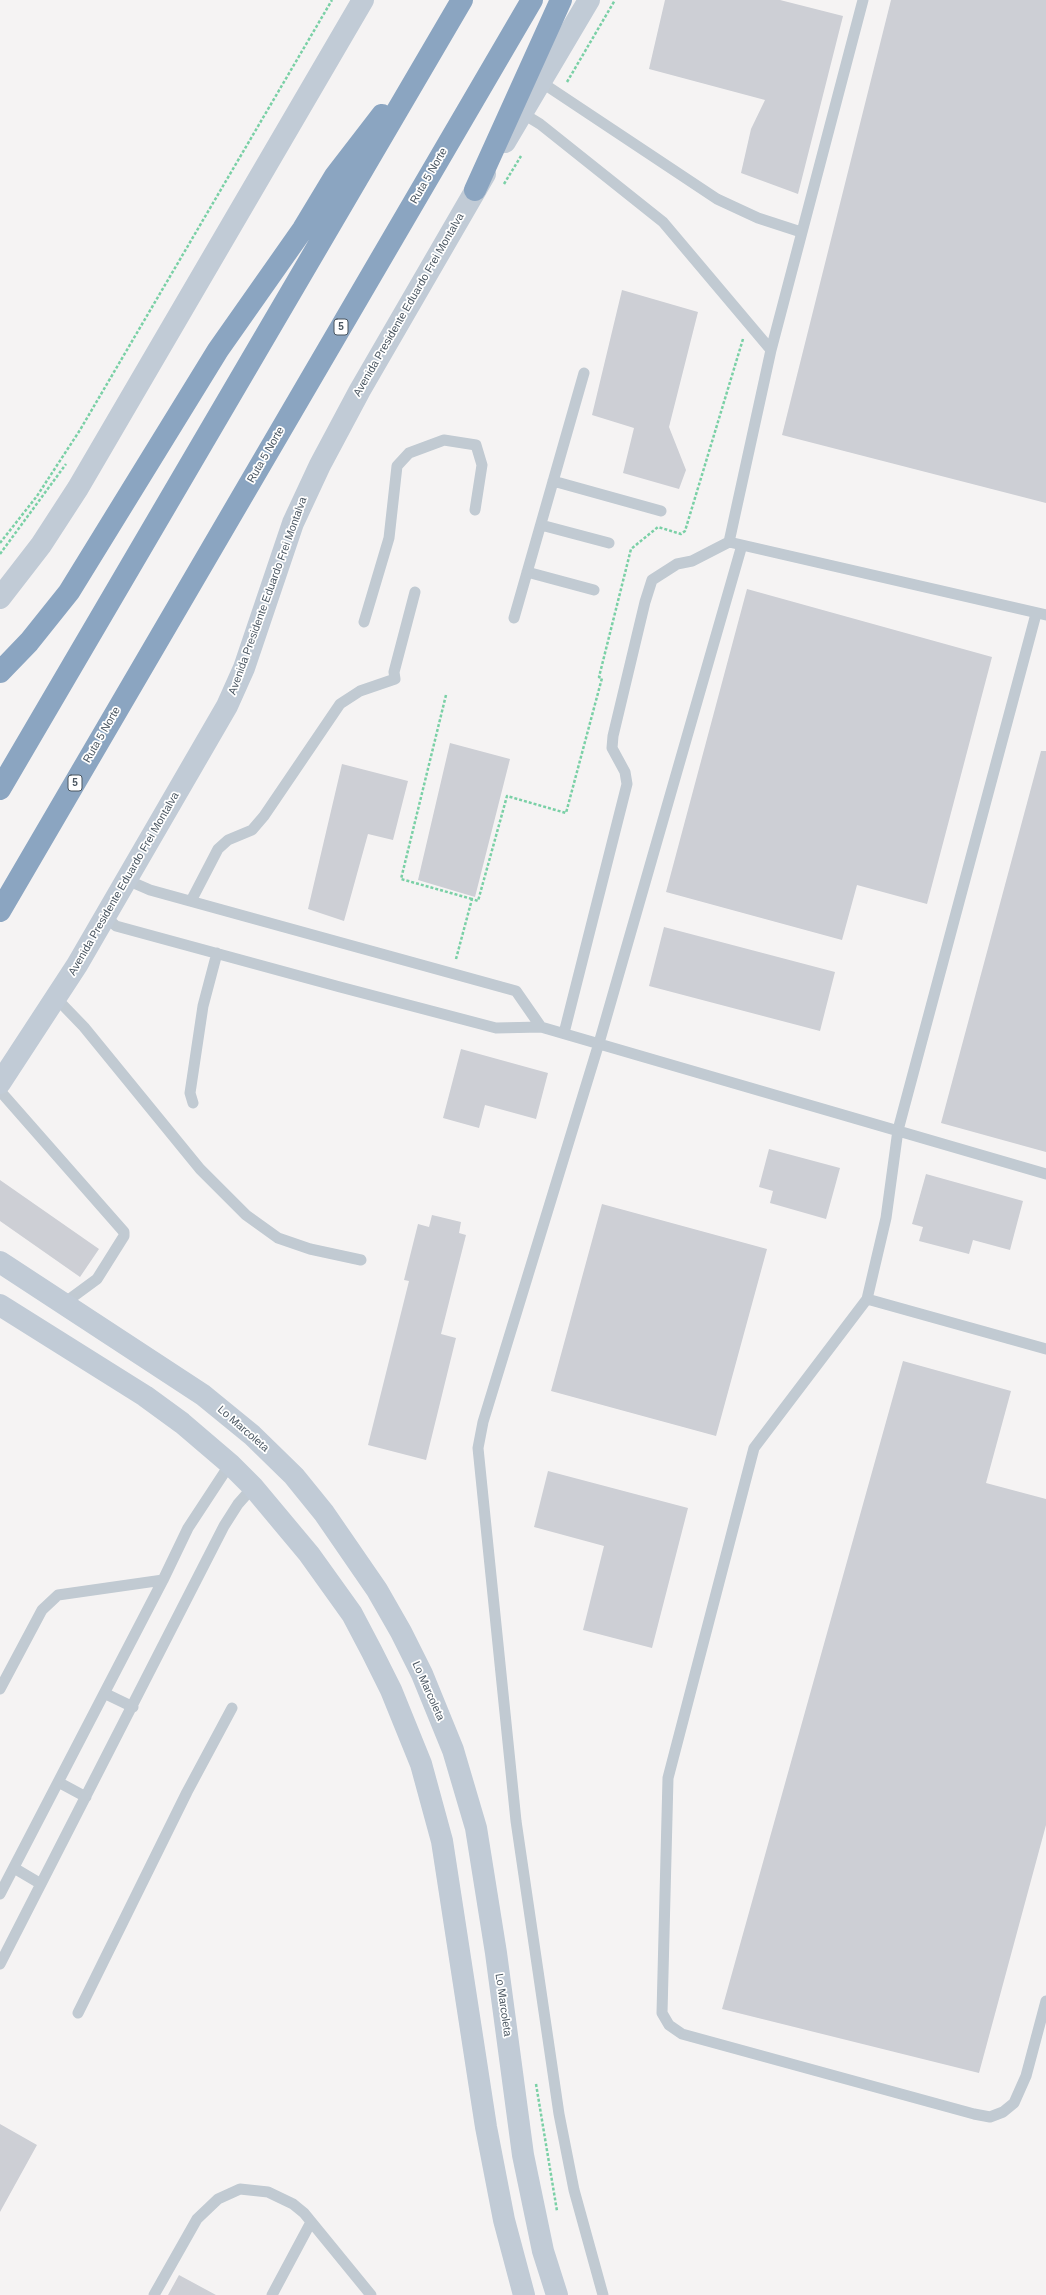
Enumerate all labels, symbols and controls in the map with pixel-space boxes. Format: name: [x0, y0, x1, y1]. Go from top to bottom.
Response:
street label: Ruta 5 Norte: [408, 146, 450, 206]
street label: Avenida Presidente Eduardo Frei Montalva: [351, 211, 467, 399]
road number: 5: [334, 319, 348, 335]
street label: Ruta 5 Norte: [245, 425, 287, 485]
street label: Avenida Presidente Eduardo Frei Montalva: [226, 495, 310, 697]
street label: Ruta 5 Norte: [81, 705, 123, 765]
road number: 5: [68, 775, 82, 791]
street label: Avenida Presidente Eduardo Frei Montalva: [66, 790, 182, 978]
street label: Lo Marcoleta: [215, 1403, 271, 1455]
street label: Lo Marcoleta: [409, 1659, 447, 1723]
street label: Lo Marcoleta: [492, 1973, 514, 2037]

